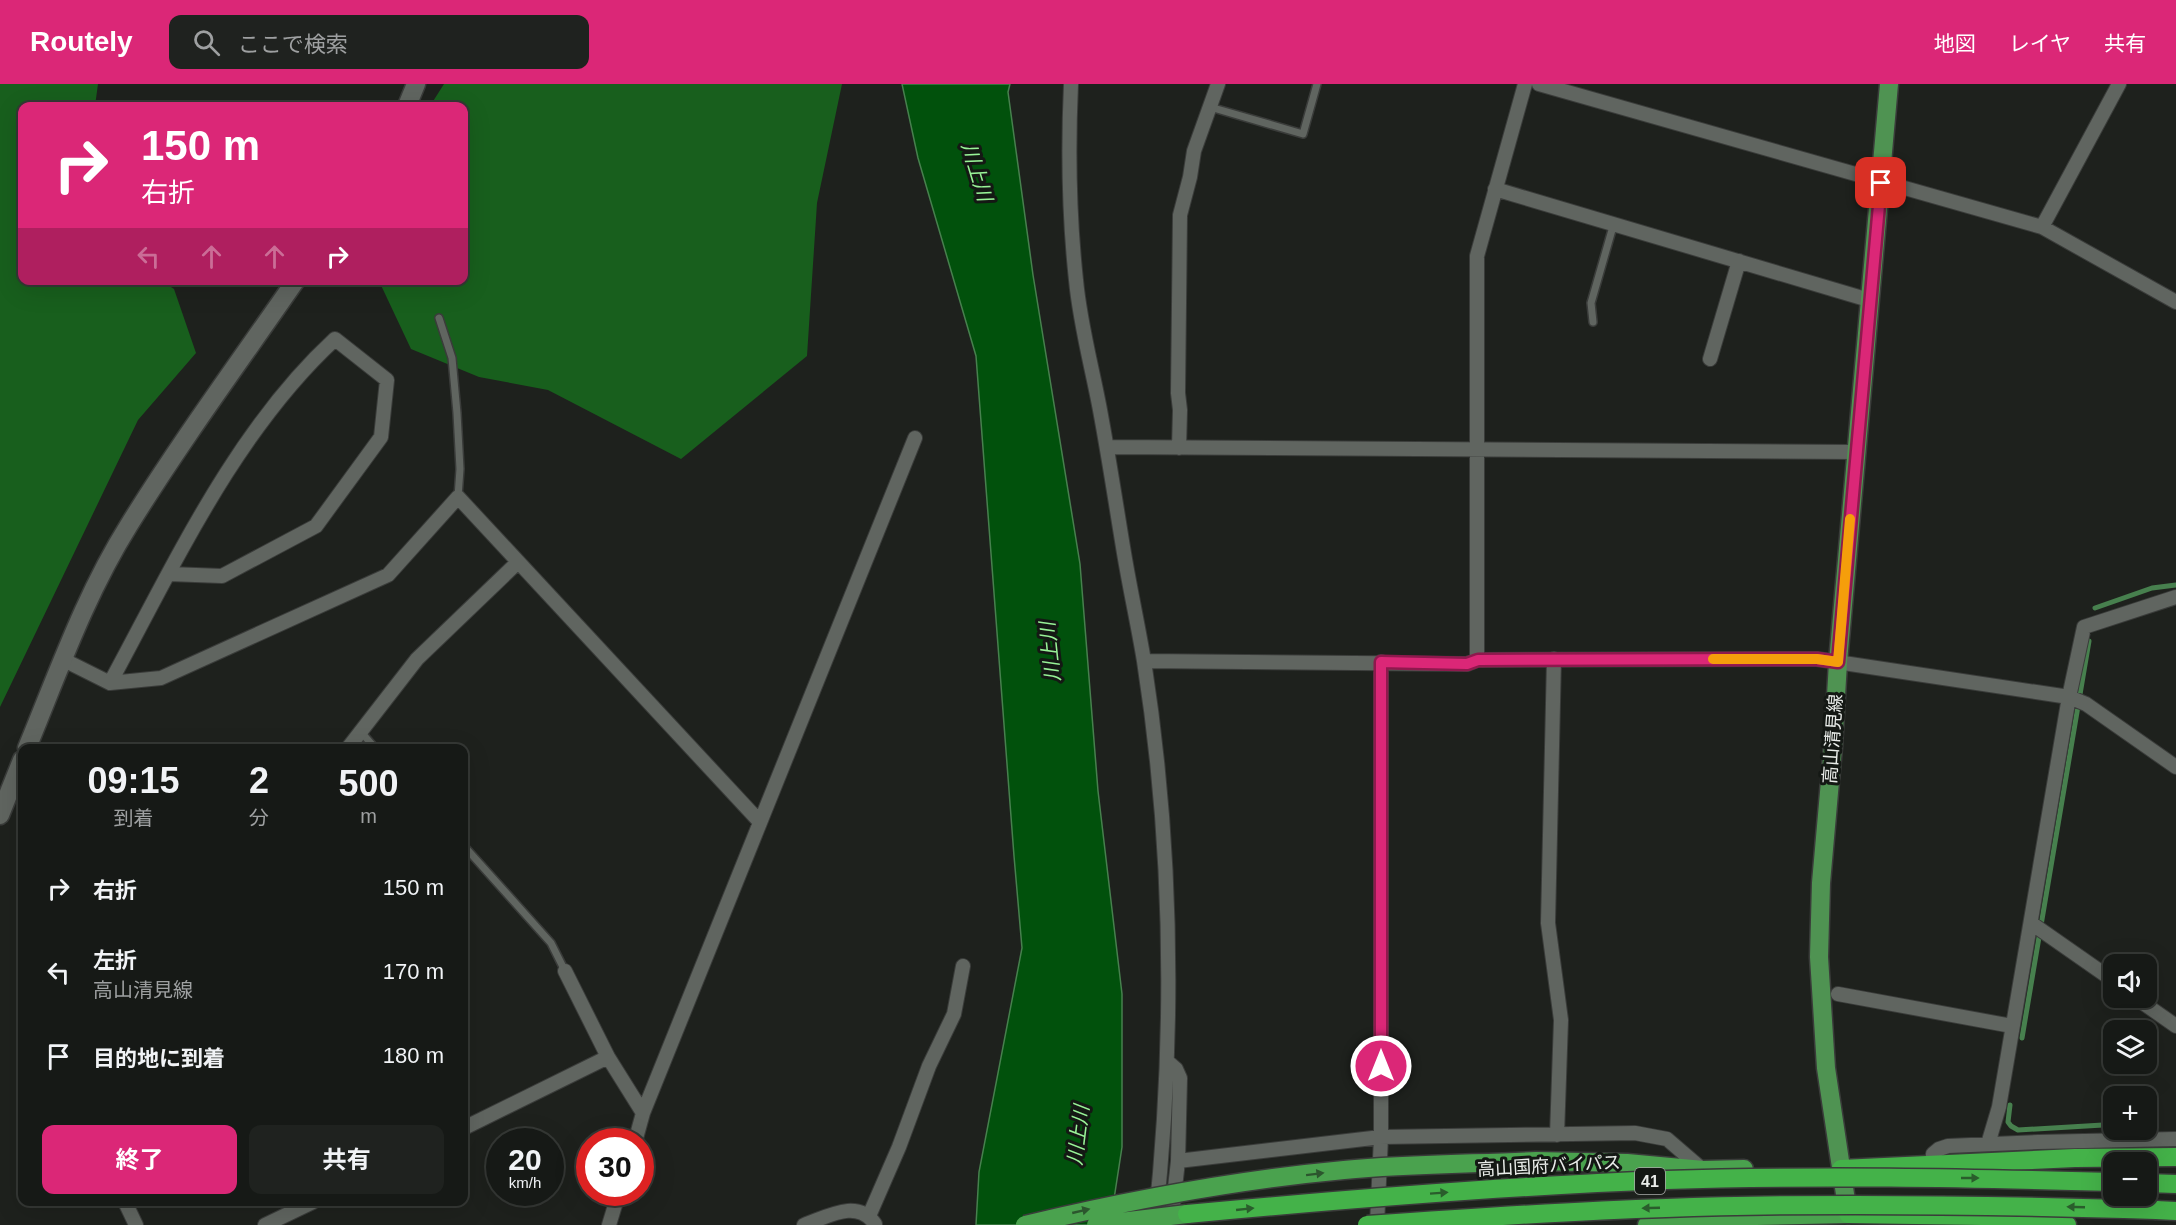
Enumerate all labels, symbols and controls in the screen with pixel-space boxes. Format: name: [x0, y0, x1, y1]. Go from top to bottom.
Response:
search box: [169, 15, 589, 69]
text: Routely: [30, 26, 133, 57]
icon: search: [190, 26, 223, 59]
text: ここで検索: [238, 32, 348, 57]
text: 地図: [1934, 32, 1976, 55]
text: レイヤ: [2009, 32, 2071, 55]
text: 共有: [2104, 32, 2146, 55]
text: 150 m: [141, 122, 260, 169]
icon: right: [42, 126, 120, 204]
water label: 川上川: [958, 140, 997, 206]
pin: [1855, 157, 1906, 208]
icon: arrive: [1864, 166, 1897, 199]
text: 右折: [141, 178, 195, 208]
icon: left: [132, 240, 165, 273]
icon: ahead: [195, 240, 228, 273]
icon: ahead: [258, 240, 291, 273]
icon: right: [321, 240, 354, 273]
water label: 川上川: [1036, 619, 1064, 683]
street label: 高山清見線: [1820, 693, 1846, 785]
text: 09:15: [87, 760, 180, 801]
text: 2: [249, 760, 269, 801]
text: 500: [338, 763, 399, 804]
text: m: [360, 805, 377, 827]
text: 到着: [113, 807, 153, 829]
text: 分: [249, 807, 269, 829]
icon: right: [42, 872, 75, 905]
text: 150 m: [383, 875, 444, 900]
text: 右折: [93, 878, 137, 903]
text: 左折: [93, 948, 137, 973]
map controls: [2103, 954, 2157, 1206]
button: sound: [2103, 954, 2157, 1008]
icon: left: [42, 956, 75, 989]
text: 170 m: [383, 959, 444, 984]
text: 高山清見線: [93, 979, 193, 1001]
button: layers: [2103, 1020, 2157, 1074]
position arrow: [1349, 1034, 1413, 1098]
icon: arrive: [42, 1040, 75, 1073]
text: 180 m: [383, 1043, 444, 1068]
text: 目的地に到着: [93, 1046, 225, 1071]
button: +: [2103, 1086, 2157, 1140]
water label: 川上川: [1063, 1102, 1093, 1166]
button: 終了: [42, 1125, 237, 1194]
button: 共有: [249, 1125, 444, 1194]
speed limit sign: 30: [576, 1128, 654, 1206]
text: 20: [508, 1143, 542, 1176]
street label: 高山国府バイパス: [1477, 1152, 1621, 1180]
button: −: [2103, 1152, 2157, 1206]
road number: 41: [1635, 1168, 1665, 1194]
one-way arrow: [1306, 1169, 1325, 1178]
one-way arrow: [1960, 1173, 1979, 1183]
text: km/h: [509, 1174, 541, 1191]
one-way arrow: [1430, 1188, 1449, 1198]
one-way arrow: [2067, 1203, 2086, 1212]
one-way arrow: [1235, 1204, 1254, 1214]
one-way arrow: [1641, 1204, 1660, 1213]
one-way arrow: [1072, 1206, 1091, 1216]

